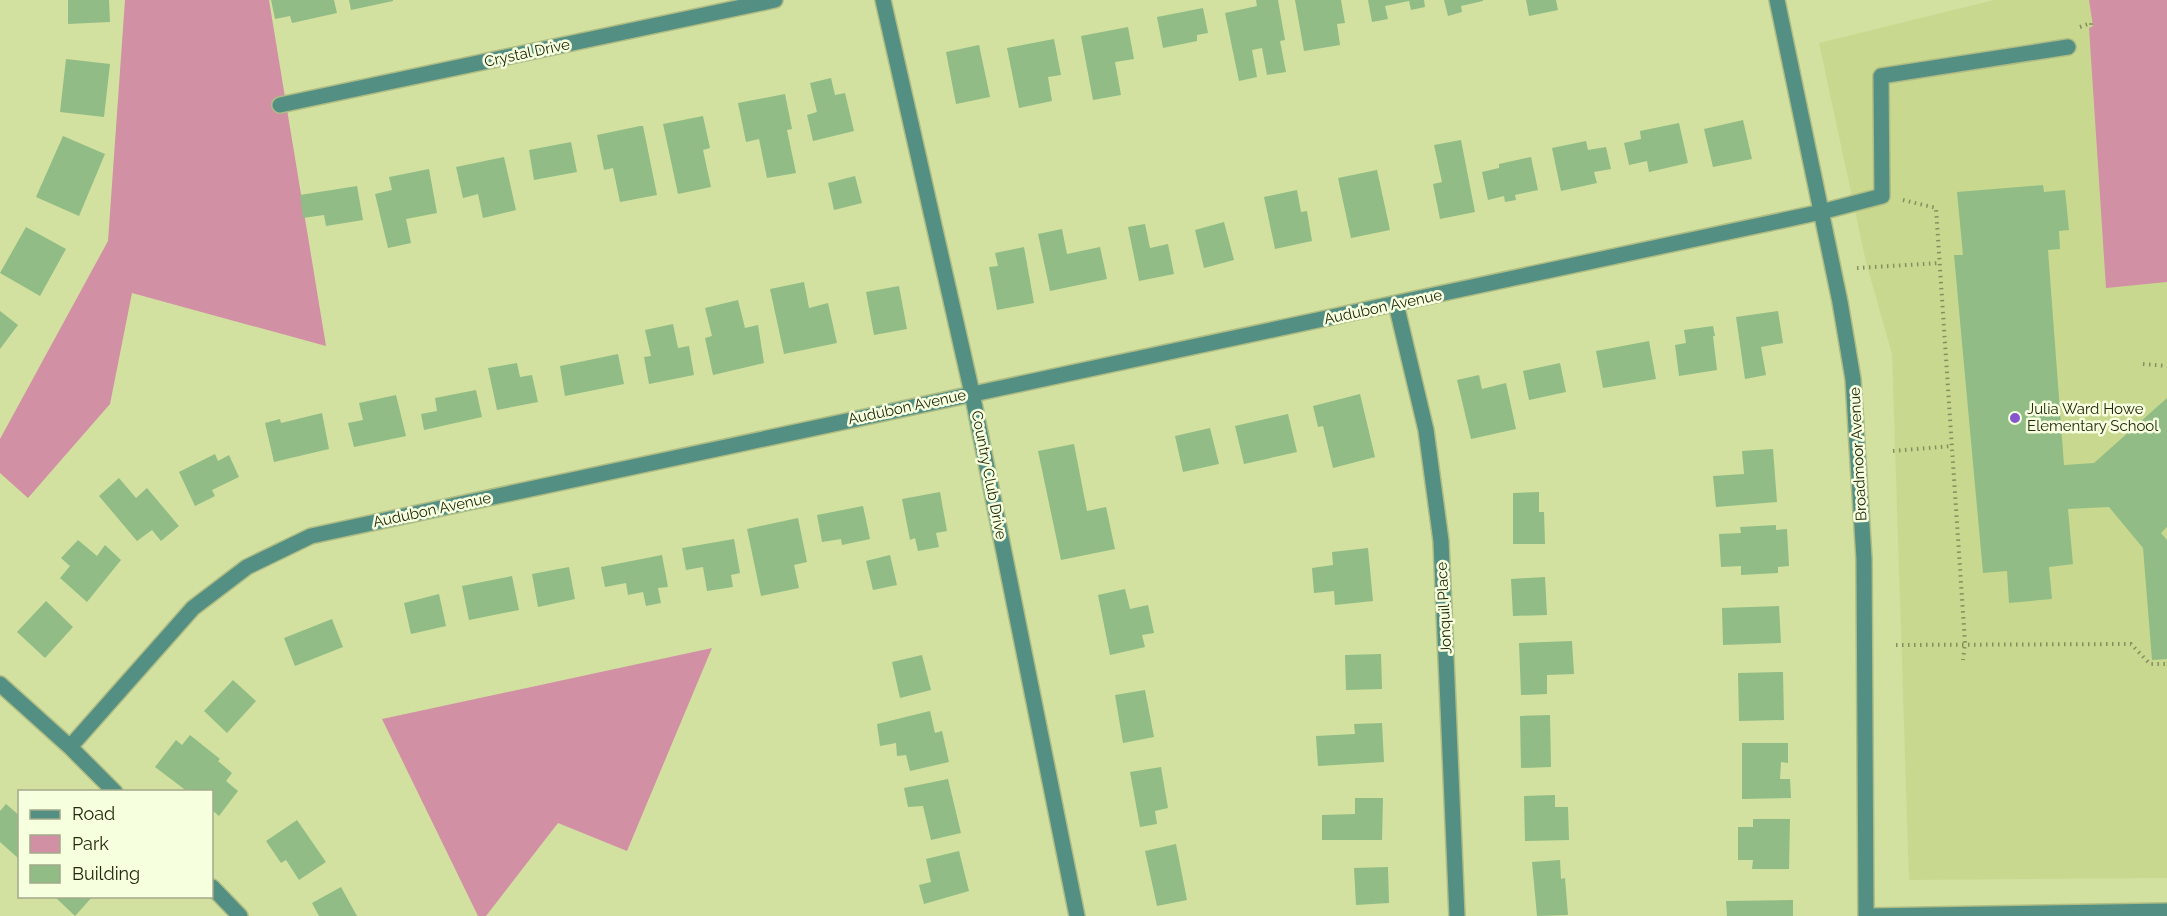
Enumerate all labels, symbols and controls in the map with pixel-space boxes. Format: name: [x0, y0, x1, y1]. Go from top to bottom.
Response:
street label: Crystal Drive: [482, 35, 572, 71]
street label: Audubon Avenue: [1322, 286, 1444, 328]
street label: Audubon Avenue: [846, 386, 968, 428]
street label: Broadmoor Avenue: [1845, 386, 1870, 521]
place label: Julia Ward Howe Elementary School: [2027, 400, 2159, 435]
street label: Country Club Drive: [968, 409, 1010, 541]
marker: Julia Ward Howe Elementary School: [2008, 411, 2022, 425]
street label: Audubon Avenue: [371, 489, 493, 531]
street label: Jonquil Place: [1433, 561, 1455, 655]
legend: [18, 790, 213, 898]
text: Road: [72, 803, 115, 824]
text: Park: [72, 833, 109, 854]
text: Building: [72, 863, 140, 884]

